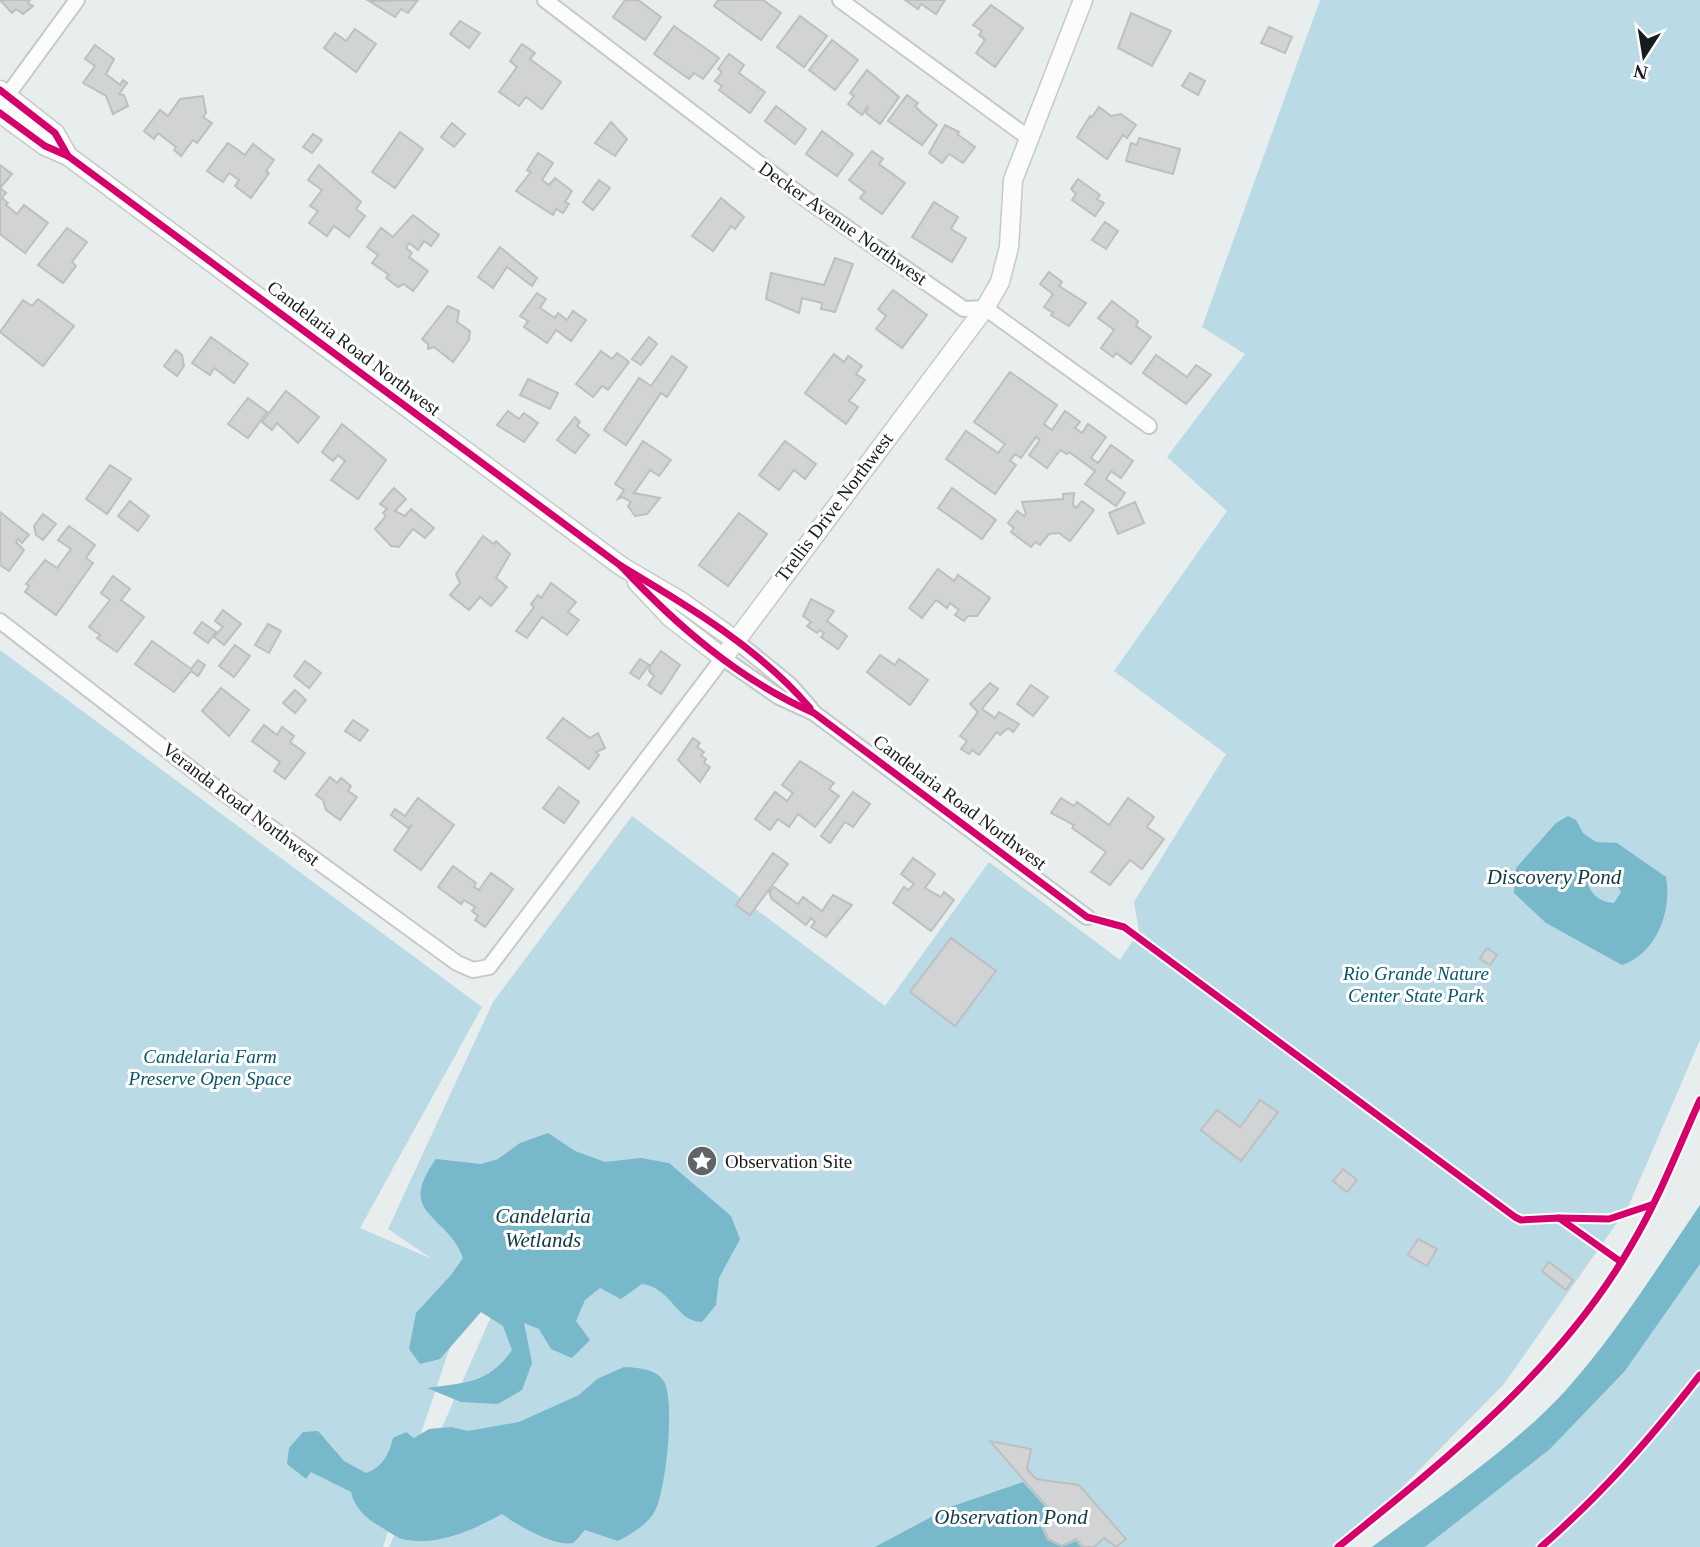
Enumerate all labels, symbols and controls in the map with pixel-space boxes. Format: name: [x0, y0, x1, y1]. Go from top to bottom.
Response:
north arrow: [1609, 21, 1679, 91]
text: N: [1631, 60, 1649, 84]
street label: Decker Avenue Northwest: [755, 157, 932, 289]
street label: Candelaria Road Northwest: [263, 276, 445, 420]
street label: Trellis Drive Northwest: [771, 428, 897, 586]
street label: Candelaria Road Northwest: [869, 730, 1051, 874]
street label: Veranda Road Northwest: [158, 738, 324, 870]
water label: Discovery Pond: [1486, 865, 1622, 889]
park label: Rio Grande Nature Center State Park: [1342, 963, 1489, 1006]
park label: Candelaria Farm Preserve Open Space: [128, 1046, 291, 1089]
place icon: Observation Site: [685, 1144, 719, 1178]
place label: Observation Site: [725, 1151, 852, 1172]
water label: Candelaria Wetlands: [495, 1204, 591, 1252]
water label: Observation Pond: [934, 1505, 1088, 1529]

